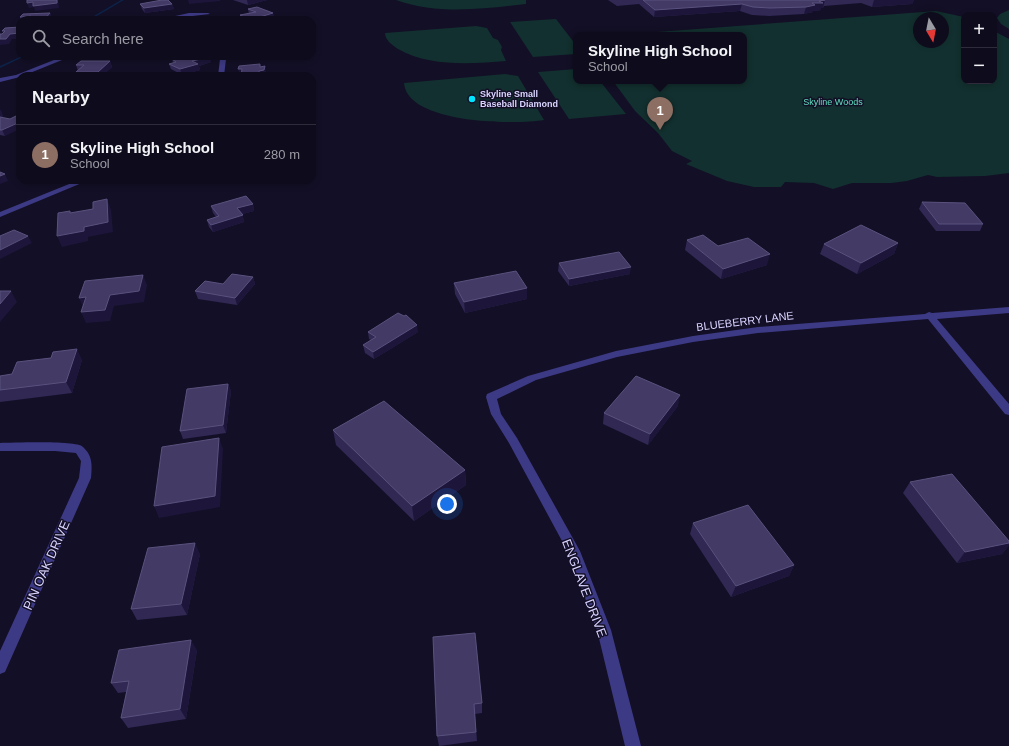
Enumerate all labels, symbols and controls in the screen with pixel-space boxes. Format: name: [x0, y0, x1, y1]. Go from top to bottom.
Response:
north arrow: [913, 12, 949, 48]
map controls: [961, 12, 997, 84]
button: +: [961, 12, 997, 48]
search box: [16, 16, 316, 60]
icon: search: [30, 27, 52, 49]
text: Search here: [62, 30, 144, 47]
popup: [573, 32, 747, 84]
text: Skyline High School: [588, 42, 732, 59]
button: −: [961, 48, 997, 84]
text: School: [588, 59, 628, 74]
text: Nearby: [32, 88, 90, 107]
place label: Skyline Small Baseball Diamond: [480, 89, 558, 109]
marker: Skyline Small Baseball Diamond: [467, 94, 477, 104]
pin: 1: [647, 97, 673, 130]
park label: Skyline Woods: [803, 97, 863, 107]
text: Skyline High School: [70, 139, 214, 156]
text: 1: [41, 147, 49, 162]
text: 280 m: [264, 147, 300, 162]
text: School: [70, 156, 110, 171]
street label: BLUEBERRY LANE: [696, 309, 794, 333]
your location: [437, 494, 457, 514]
street label: PIN OAK DRIVE: [20, 518, 73, 612]
street label: ENGLAVE DRIVE: [559, 537, 610, 640]

